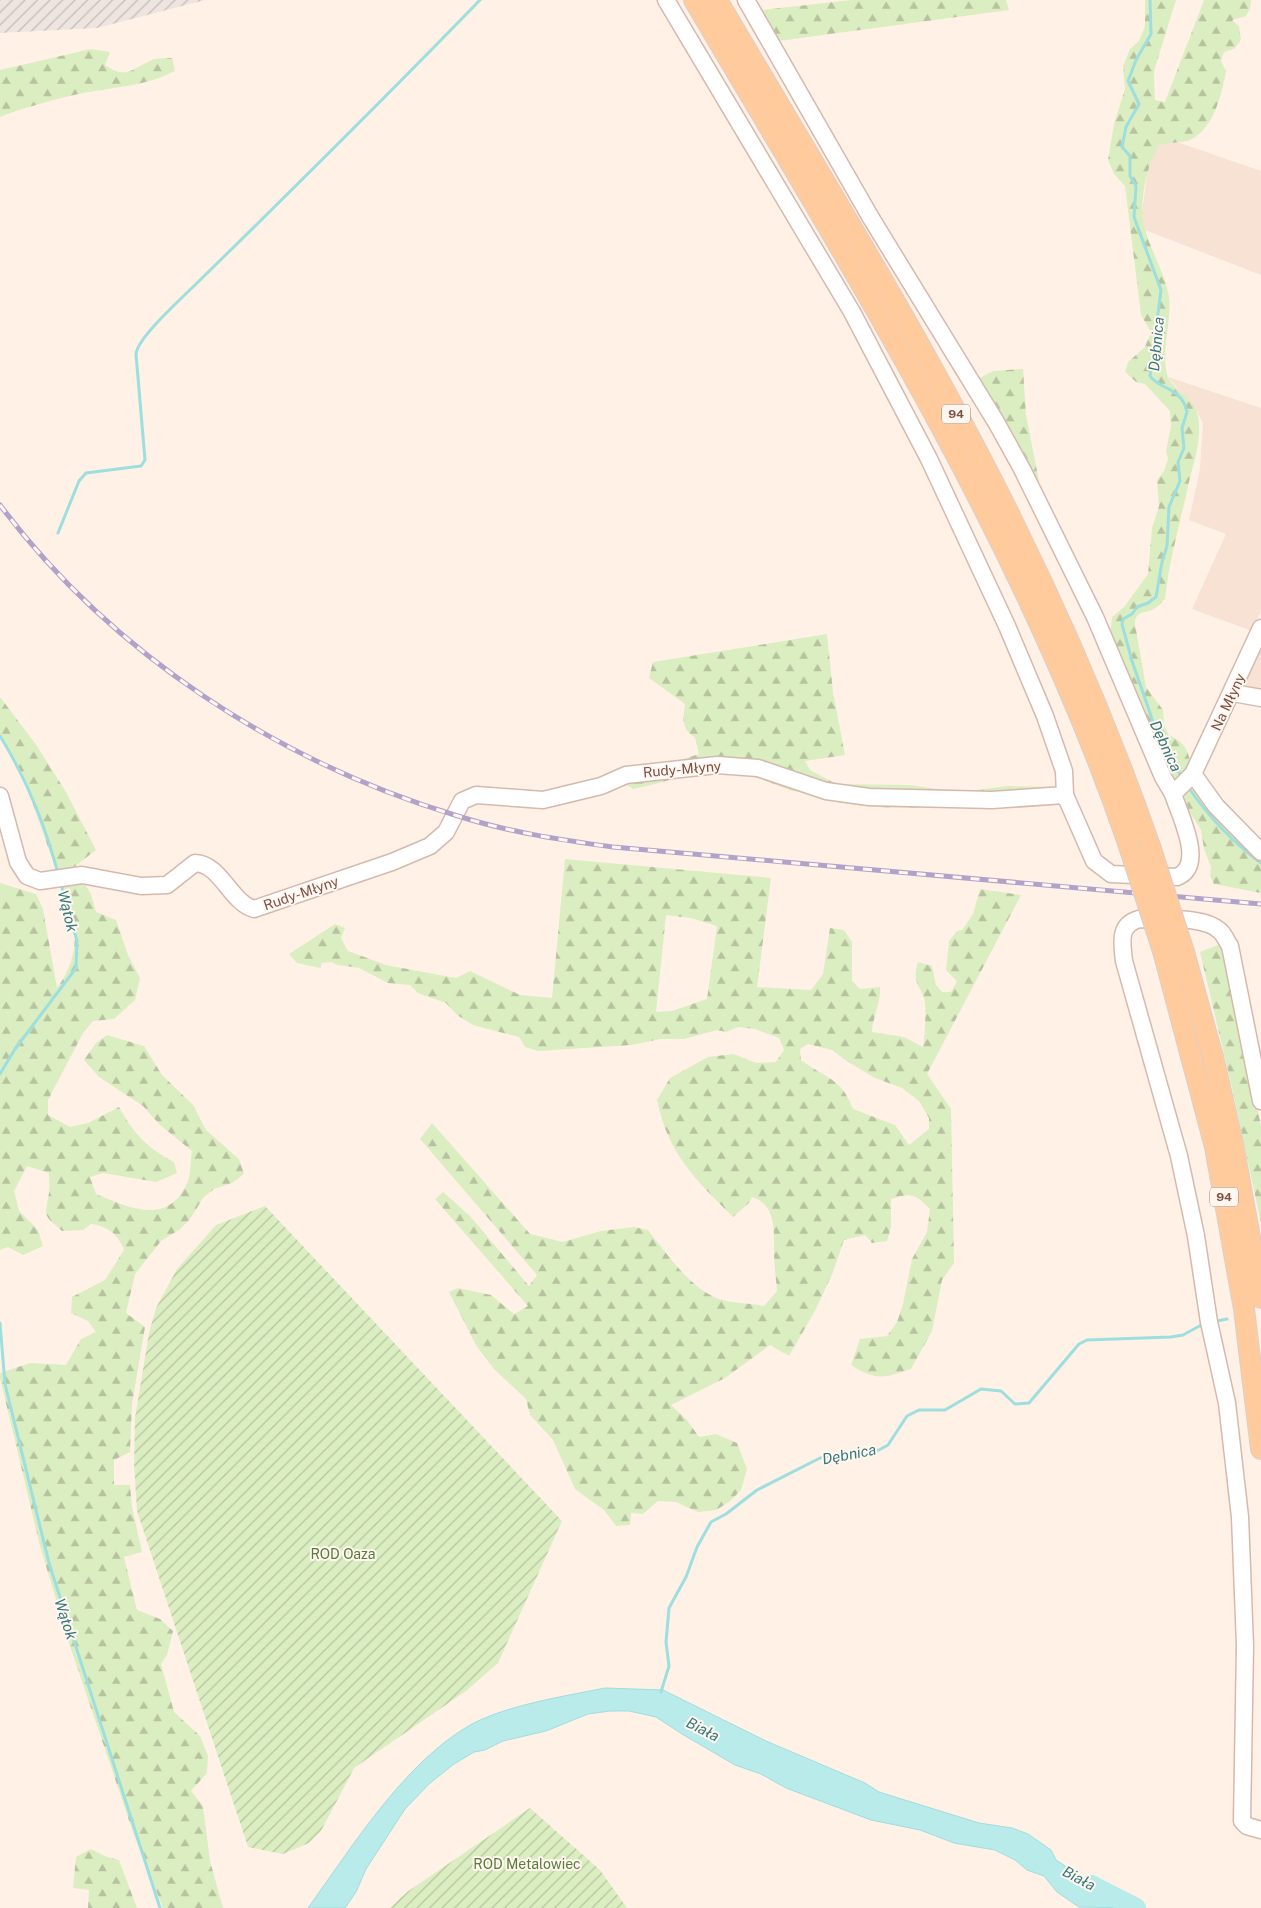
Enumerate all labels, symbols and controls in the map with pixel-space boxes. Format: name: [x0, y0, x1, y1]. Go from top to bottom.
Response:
water label: Dębnica: [1145, 316, 1167, 372]
road number: 94: [942, 404, 970, 424]
street label: Na Młyny: [1208, 670, 1248, 733]
water label: Dębnica: [1147, 718, 1185, 774]
street label: Rudy-Młyny: [642, 758, 722, 780]
street label: Rudy-Młyny: [261, 873, 341, 913]
water label: Wątok: [55, 888, 82, 934]
road number: 94: [1210, 1188, 1238, 1206]
water label: Dębnica: [821, 1440, 877, 1468]
park label: ROD Oaza: [310, 1546, 376, 1562]
water label: Wątok: [51, 1596, 81, 1643]
water label: Biała: [684, 1714, 722, 1744]
park label: ROD Metalowiec: [473, 1856, 581, 1872]
water label: Biała: [1060, 1862, 1098, 1894]

